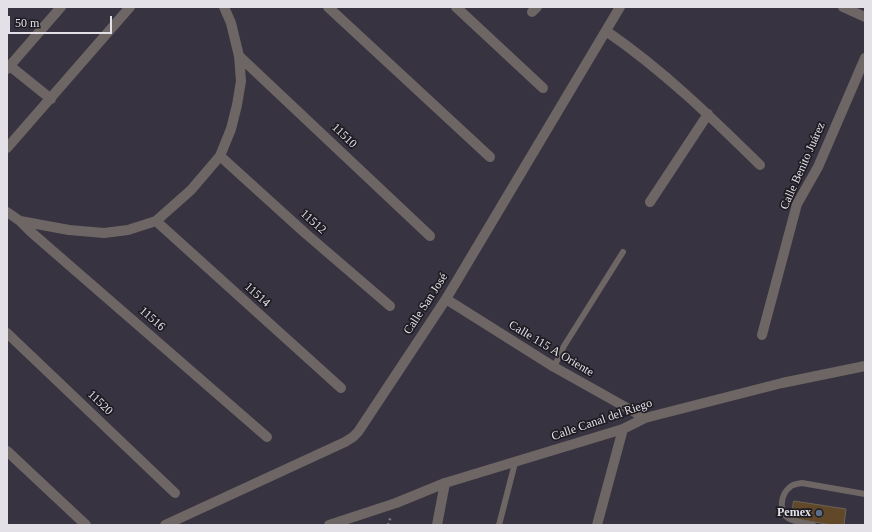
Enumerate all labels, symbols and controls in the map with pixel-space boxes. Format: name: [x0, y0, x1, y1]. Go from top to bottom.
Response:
scale bar: [10, 8, 114, 34]
text: 50 m: [15, 16, 39, 30]
street label: Calle Benito Juárez: [777, 120, 829, 212]
street label: 11510: [328, 121, 360, 151]
street label: 11512: [297, 207, 329, 237]
street label: Calle San José: [401, 271, 451, 337]
street label: 11514: [241, 280, 273, 310]
street label: 11516: [136, 304, 168, 334]
street label: Calle 115 A Oriente: [506, 318, 596, 380]
street label: 11520: [84, 388, 116, 418]
street label: Calle Canal del Riego: [550, 396, 654, 444]
place label: Pemex: [777, 506, 811, 520]
marker: Pemex: [814, 508, 824, 518]

